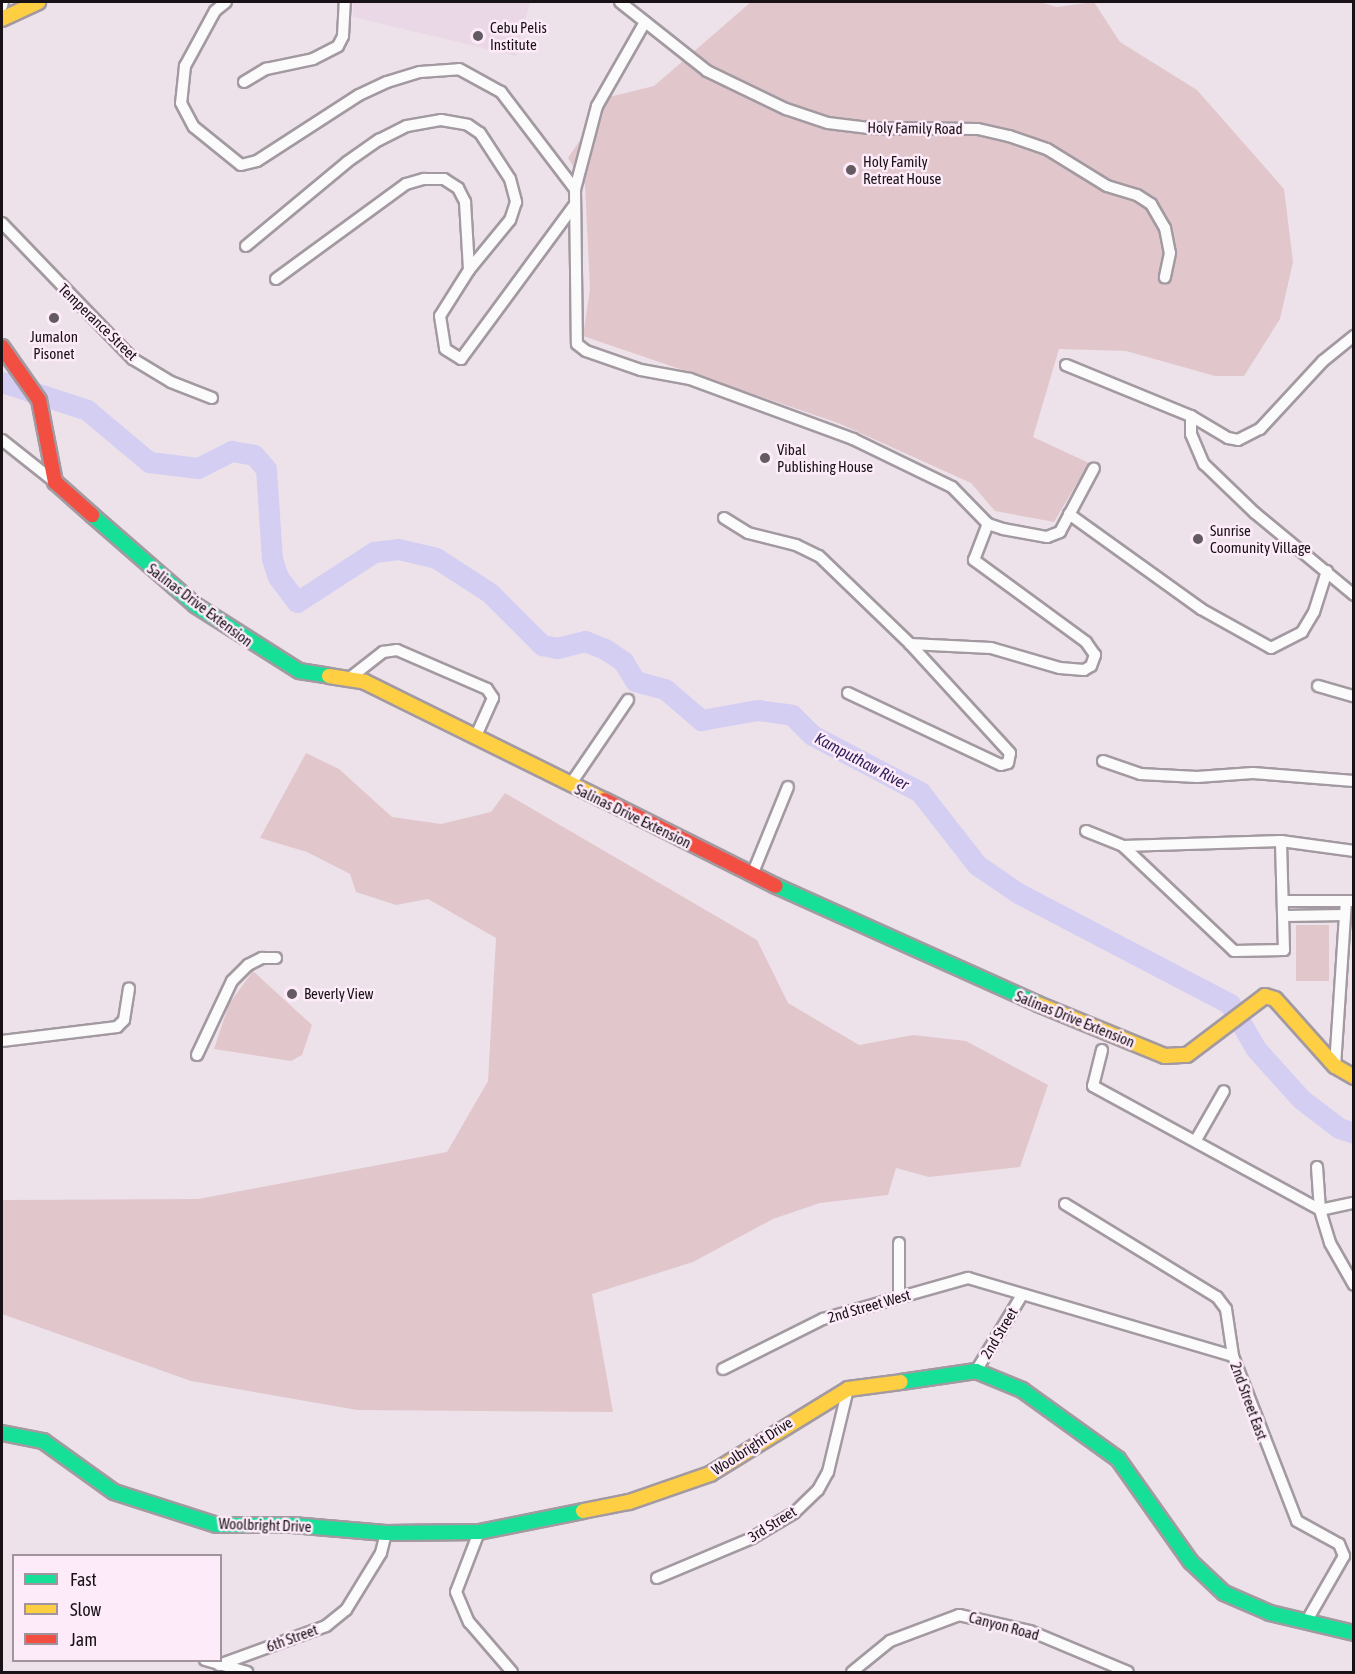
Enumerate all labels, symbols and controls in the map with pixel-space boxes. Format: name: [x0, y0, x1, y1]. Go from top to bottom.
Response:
place label: Cebu Pelis Institute: [490, 18, 547, 53]
marker: Cebu Pelis Institute: [471, 29, 485, 43]
street label: Holy Family Road: [867, 118, 963, 138]
place label: Holy Family Retreat House: [863, 152, 941, 187]
marker: Holy Family Retreat House: [844, 163, 858, 177]
street label: Temperance Street: [55, 280, 141, 364]
marker: Jumalon Pisonet: [47, 311, 61, 325]
place label: Jumalon Pisonet: [30, 327, 78, 362]
place label: Vibal Publishing House: [777, 440, 873, 475]
marker: Vibal Publishing House: [758, 451, 772, 465]
place label: Sunrise Coomunity Village: [1210, 521, 1311, 556]
marker: Sunrise Coomunity Village: [1191, 532, 1205, 546]
street label: Salinas Drive Extension: [144, 560, 256, 650]
water label: Kamputhaw River: [812, 728, 912, 794]
street label: Salinas Drive Extension: [572, 780, 694, 852]
place label: Beverly View: [304, 985, 374, 1003]
marker: Beverly View: [285, 987, 299, 1001]
street label: Salinas Drive Extension: [1013, 987, 1137, 1051]
street label: 2nd Street West: [826, 1286, 912, 1326]
street label: 2nd Street: [977, 1304, 1021, 1362]
street label: 2nd Street East: [1227, 1360, 1271, 1442]
street label: Woolbright Drive: [708, 1413, 796, 1479]
street label: 3rd Street: [745, 1502, 799, 1546]
street label: Woolbright Drive: [218, 1514, 312, 1536]
legend: [12, 1554, 222, 1662]
text: Fast: [70, 1569, 97, 1590]
text: Slow: [70, 1599, 101, 1620]
street label: Canyon Road: [967, 1608, 1041, 1644]
street label: 6th Street: [264, 1620, 320, 1656]
text: Jam: [70, 1629, 97, 1650]

